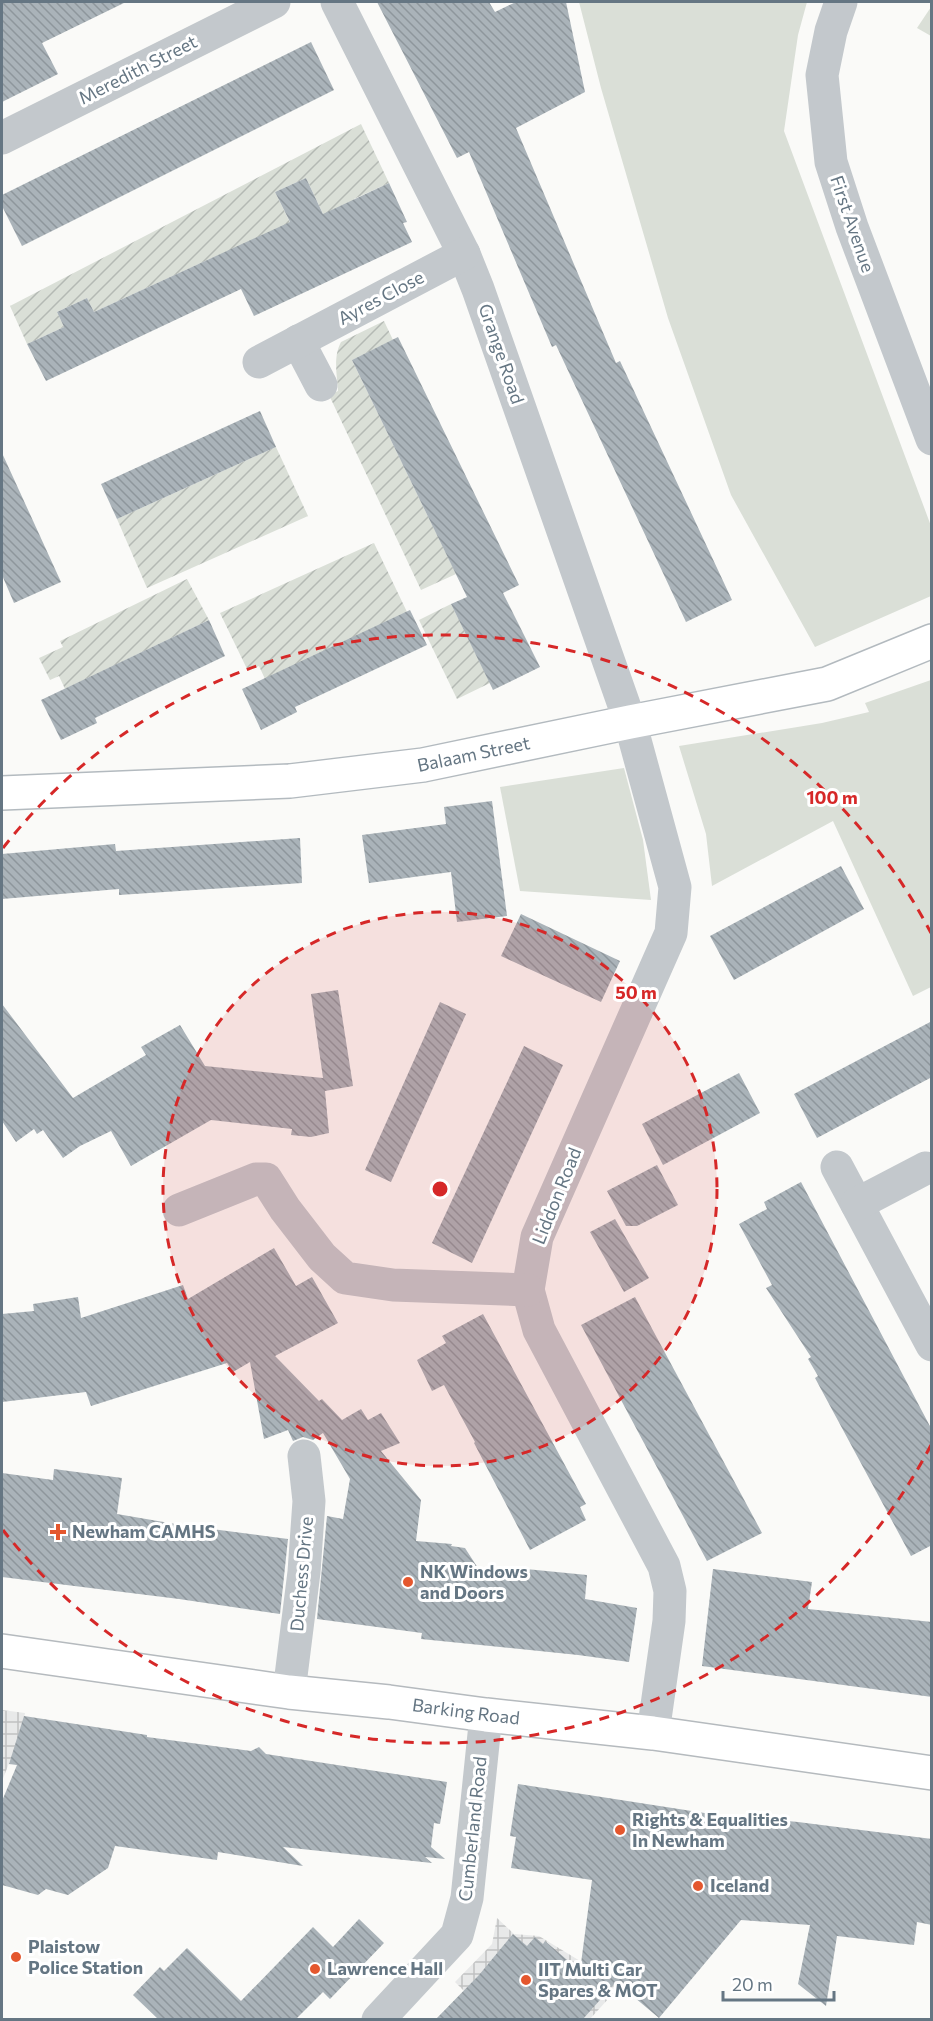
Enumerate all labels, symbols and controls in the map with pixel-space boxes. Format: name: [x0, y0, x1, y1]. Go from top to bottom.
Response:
street label: Meredith Street: [75, 30, 201, 108]
street label: First Avenue: [826, 172, 880, 275]
street label: Ayres Close: [334, 265, 427, 329]
street label: Grange Road: [475, 301, 529, 407]
street label: Balaam Street: [415, 731, 532, 776]
text: 100 m: [806, 786, 858, 808]
text: 50 m: [615, 981, 657, 1003]
street label: Liddon Road: [527, 1144, 585, 1247]
centre of rings: [430, 1179, 450, 1199]
street label: Duchess Drive: [285, 1516, 317, 1632]
place label: Newham CAMHS: [72, 1520, 216, 1542]
marker: Newham CAMHS: [49, 1523, 67, 1541]
place label: NK Windows and Doors: [420, 1560, 528, 1603]
marker: NK Windows and Doors: [401, 1575, 415, 1589]
street label: Barking Road: [411, 1693, 521, 1729]
street label: Cumberland Road: [453, 1755, 491, 1902]
place label: Rights & Equalities In Newham: [632, 1808, 788, 1851]
marker: Rights & Equalities In Newham: [613, 1823, 627, 1837]
place label: Iceland: [710, 1874, 769, 1896]
marker: Iceland: [691, 1879, 705, 1893]
place label: Plaistow Police Station: [28, 1935, 143, 1978]
marker: Plaistow Police Station: [9, 1950, 23, 1964]
place label: Lawrence Hall: [327, 1957, 443, 1979]
place label: IIT Multi Car Spares & MOT: [538, 1958, 658, 2001]
marker: Lawrence Hall: [308, 1962, 322, 1976]
scale bar: [723, 1964, 834, 2002]
marker: IIT Multi Car Spares & MOT: [519, 1973, 533, 1987]
text: 20 m: [732, 1973, 773, 1995]

